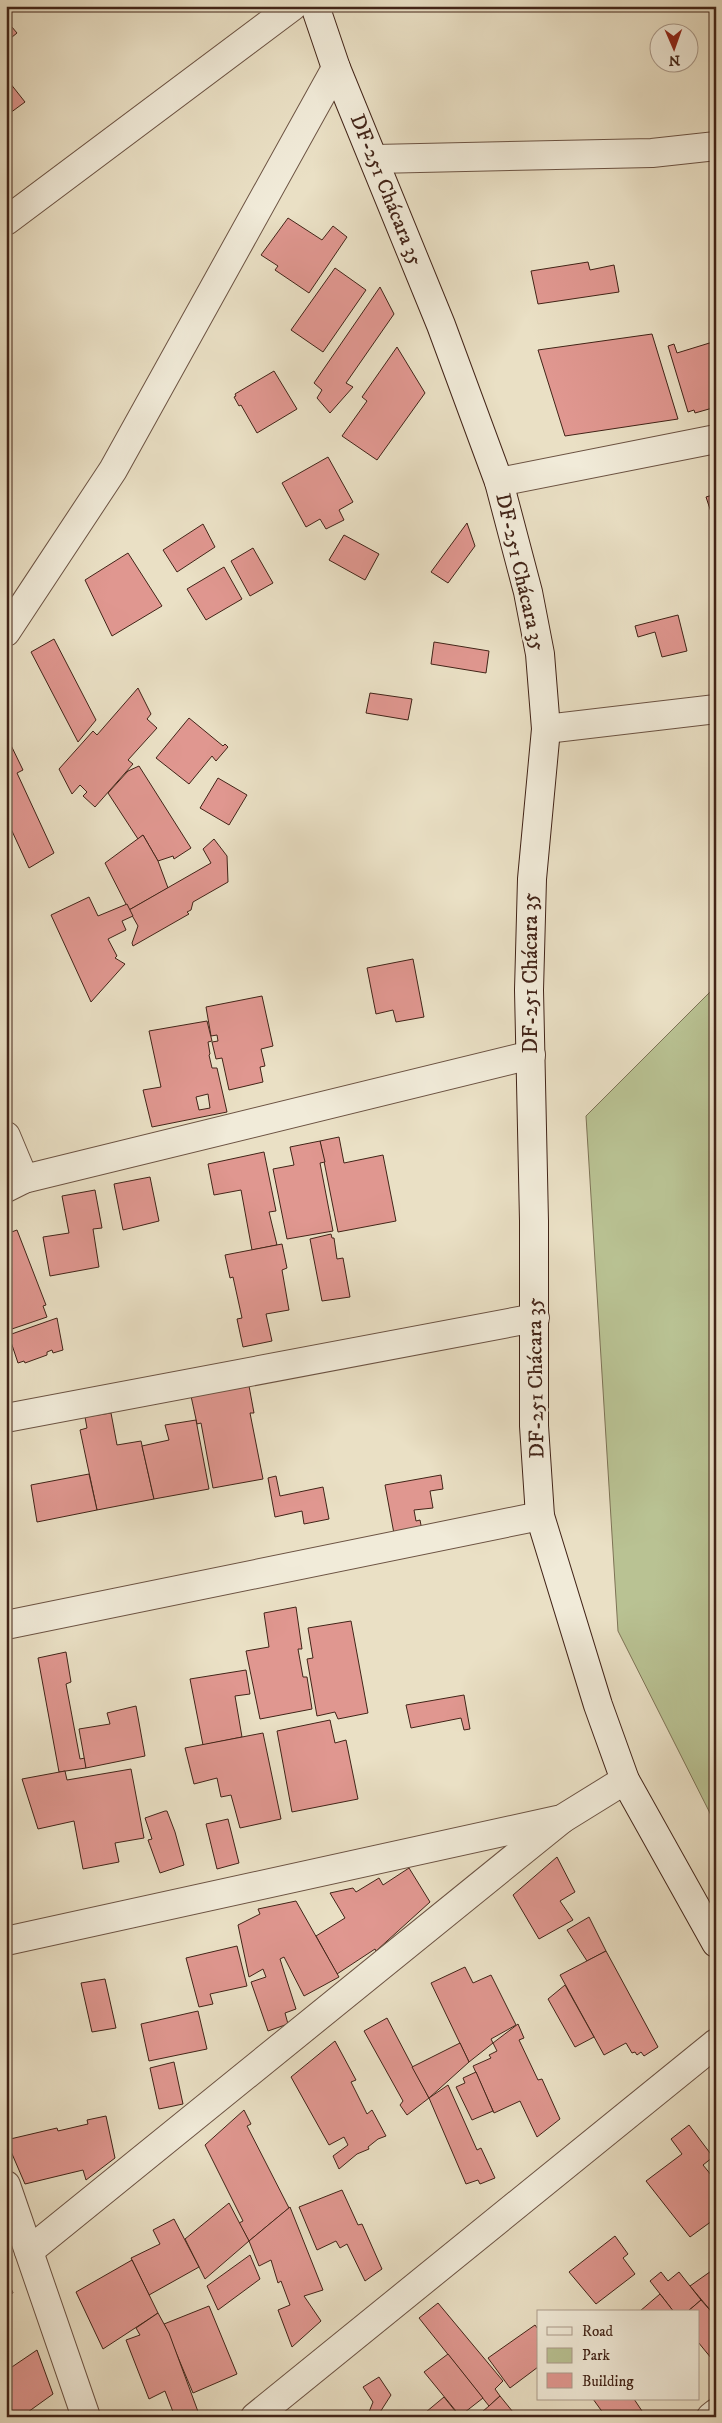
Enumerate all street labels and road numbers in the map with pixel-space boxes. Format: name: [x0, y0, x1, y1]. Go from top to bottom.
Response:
street label: DF-251 Chácara 35: [344, 110, 428, 270]
street label: DF-251 Chácara 35: [489, 491, 551, 653]
street label: DF-251 Chácara 35: [518, 892, 544, 1054]
street label: DF-251 Chácara 35: [522, 1297, 550, 1459]

